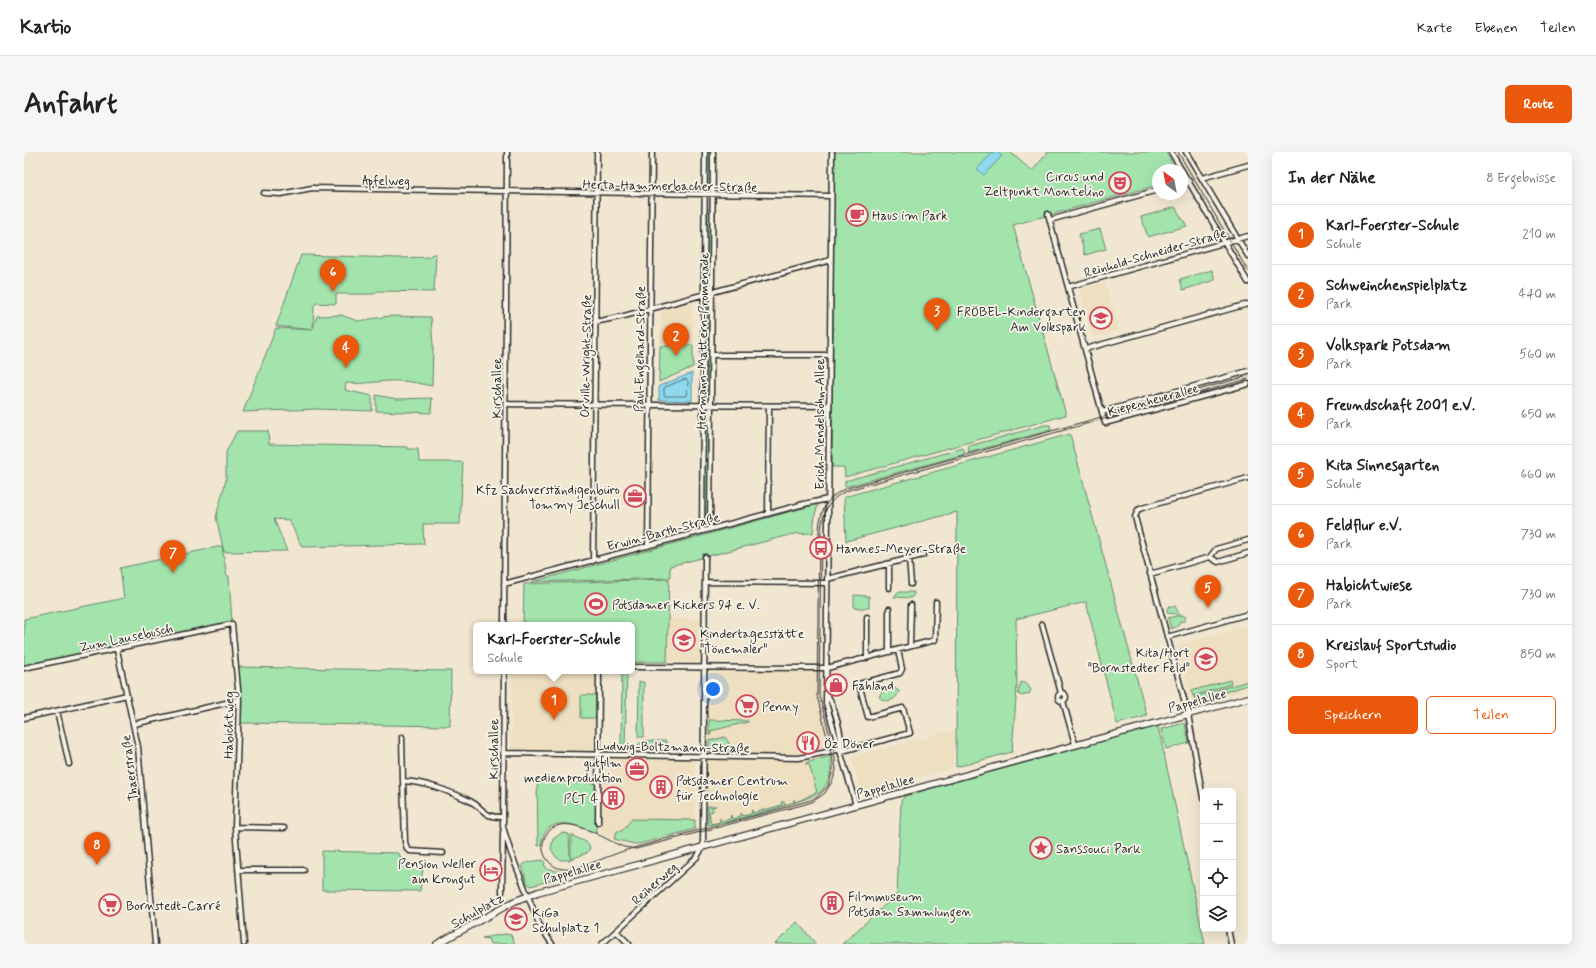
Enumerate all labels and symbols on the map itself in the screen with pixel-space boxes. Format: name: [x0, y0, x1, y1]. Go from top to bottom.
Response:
north arrow: [1152, 164, 1188, 200]
place label: Circus und Zeltpunkt Montelino: [983, 169, 1104, 201]
theatre icon: Circus und Zeltpunkt Montelino: [1107, 170, 1133, 196]
street label: Apfelweg: [362, 173, 410, 191]
street label: Herta-Hammerbacher-Straße: [582, 176, 758, 197]
cafe icon: Haus im Park: [844, 202, 870, 228]
place label: Haus im Park: [872, 208, 948, 225]
street label: Reinhold-Schneider-Straße: [1082, 225, 1229, 282]
street label: Hermann-Mattern-Promenade: [693, 253, 714, 430]
pin: 6: [320, 259, 346, 292]
street label: Paul-Engelhard-Straße: [631, 286, 652, 412]
street label: Orville-Wright-Straße: [577, 294, 597, 418]
pin: 3: [924, 298, 950, 331]
place label: FRÖBEL-Kindergarten Am Volkspark: [957, 304, 1087, 336]
school or university icon: FRÖBEL-Kindergarten Am Volkspark: [1088, 305, 1114, 331]
pin: 2: [663, 323, 689, 356]
pin: 4: [333, 335, 359, 368]
street label: Kirschallee: [489, 358, 506, 418]
street label: Erich-Mendelsohn-Allee: [812, 358, 829, 490]
street label: Kiepenheuerallee: [1106, 380, 1201, 421]
place label: Kfz Sachverständigenbüro Tommy Jeschull: [476, 482, 620, 514]
office icon: Kfz Sachverständigenbüro Tommy Jeschull: [622, 483, 648, 509]
street label: Erwin-Barth-Straße: [605, 509, 722, 556]
bus stop icon: Hannes-Meyer-Straße: [808, 535, 834, 561]
pin: 7: [160, 540, 186, 573]
place label: Hannes-Meyer-Straße: [836, 541, 966, 558]
pin: 5: [1195, 575, 1221, 608]
sports icon: Potsdamer Kickers 94 e. V.: [583, 591, 609, 617]
place label: Potsdamer Kickers 94 e. V.: [612, 597, 760, 614]
street label: Zum Lausebusch: [78, 620, 175, 657]
place label: Kindertagesstätte "Tönemaler": [700, 626, 804, 658]
school or university icon: Kindertagesstätte "Tönemaler": [671, 627, 697, 653]
place label: Kita/Hort "Bornstedter Feld": [1088, 645, 1190, 677]
school or university icon: Kita/Hort "Bornstedter Feld": [1193, 646, 1219, 672]
shop icon: Fahland: [823, 672, 849, 698]
place label: Fahland: [852, 678, 894, 695]
your location: [703, 679, 723, 699]
street label: Pappelallee: [1166, 685, 1229, 717]
pin: 1: [541, 687, 567, 720]
street label: Habichtweg: [220, 691, 240, 759]
supermarket icon: Penny: [734, 693, 760, 719]
place label: Penny: [762, 699, 798, 716]
street label: Kirschallee: [486, 719, 503, 779]
restaurant icon: Öz Döner: [795, 730, 821, 756]
street label: Thaerstraße: [118, 734, 143, 802]
place label: Öz Döner: [824, 736, 875, 753]
street label: Ludwig-Boltzmann-Straße: [596, 738, 750, 757]
place label: gutfilm medienproduktion: [524, 755, 622, 787]
office icon: gutfilm medienproduktion: [624, 756, 650, 782]
street label: Pappelallee: [854, 771, 917, 804]
place label: Potsdamer Centrum für Technologie: [676, 773, 788, 806]
building icon: Potsdamer Centrum für Technologie: [648, 774, 674, 800]
building icon: PCT 4: [600, 785, 626, 811]
place label: PCT 4: [564, 791, 598, 808]
pin: 8: [84, 832, 110, 865]
place icon: Sanssouci Park: [1028, 835, 1054, 861]
place label: Sanssouci Park: [1056, 841, 1141, 858]
place label: Pension Weller am Krongut: [398, 856, 477, 890]
street label: Pappelallee: [541, 856, 604, 889]
hotel icon: Pension Weller am Krongut: [478, 857, 504, 883]
street label: Reiherweg: [628, 859, 682, 909]
place label: Filmmuseum Potsdam Sammlungen: [848, 889, 972, 923]
street label: Schulplatz: [448, 890, 507, 933]
building icon: Filmmuseum Potsdam Sammlungen: [819, 890, 845, 916]
supermarket icon: Bornstedt-Carré: [97, 892, 123, 918]
place label: Bornstedt-Carré: [126, 898, 220, 915]
place label: KiGa Schulplatz 1: [532, 905, 599, 937]
school or university icon: KiGa Schulplatz 1: [503, 906, 529, 932]

